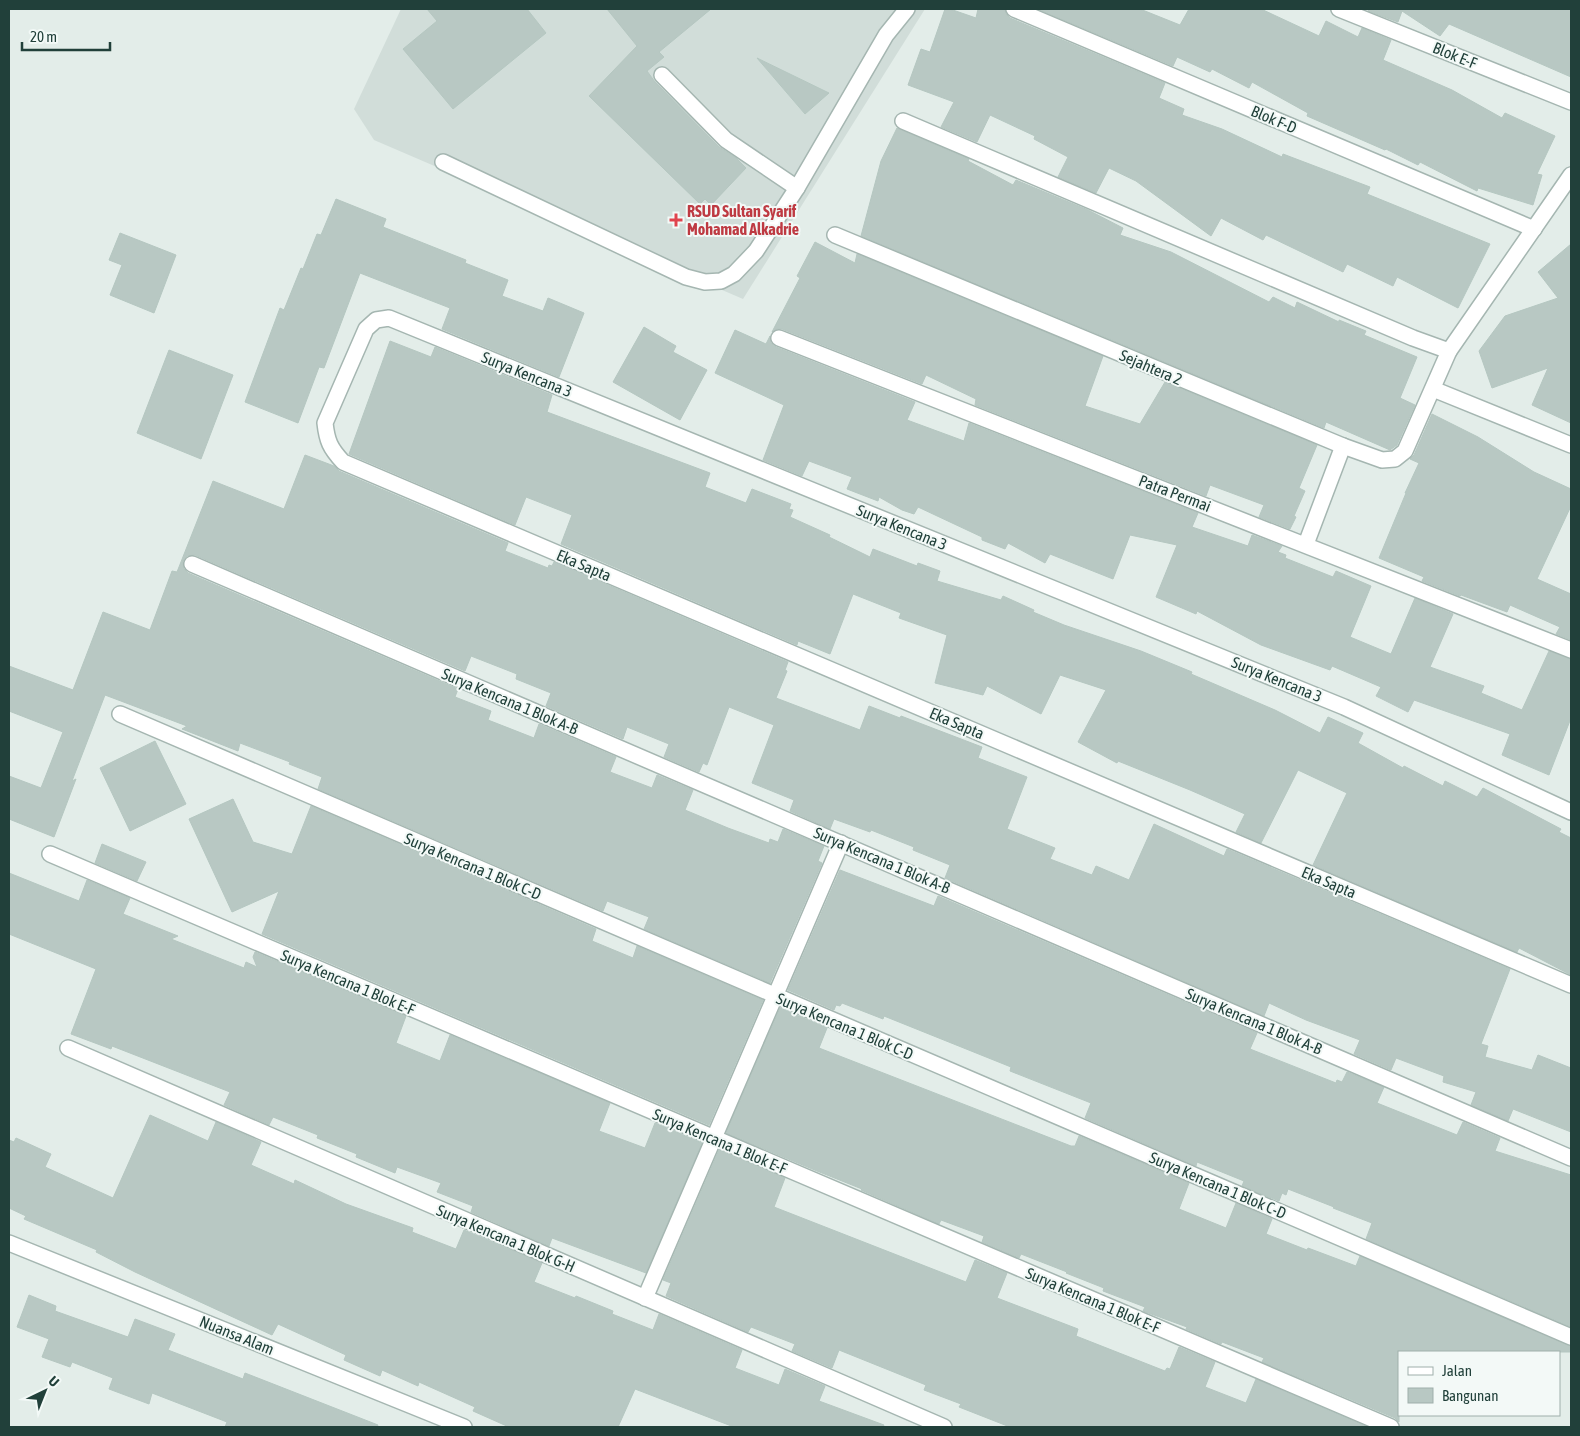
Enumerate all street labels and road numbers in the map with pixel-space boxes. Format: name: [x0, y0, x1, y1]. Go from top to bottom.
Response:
street label: Blok E-F: [1430, 38, 1480, 72]
street label: Blok F-D: [1248, 101, 1300, 137]
street label: Sejahtera 2: [1117, 346, 1185, 389]
street label: Surya Kencana 3: [479, 348, 575, 401]
street label: Patra Permai: [1136, 471, 1214, 515]
street label: Surya Kencana 3: [854, 501, 950, 554]
street label: Eka Sapta: [554, 546, 614, 585]
street label: Surya Kencana 3: [1229, 653, 1325, 706]
street label: Surya Kencana 1 Blok A-B: [439, 664, 581, 739]
street label: Eka Sapta: [927, 704, 987, 743]
street label: Surya Kencana 1 Blok A-B: [811, 823, 953, 898]
street label: Surya Kencana 1 Blok C-D: [402, 829, 544, 904]
street label: Eka Sapta: [1299, 863, 1359, 902]
street label: Surya Kencana 1 Blok E-F: [278, 946, 418, 1020]
street label: Surya Kencana 1 Blok A-B: [1183, 984, 1325, 1059]
street label: Surya Kencana 1 Blok C-D: [774, 989, 916, 1064]
street label: Surya Kencana 1 Blok E-F: [650, 1105, 790, 1179]
street label: Surya Kencana 1 Blok C-D: [1147, 1148, 1289, 1223]
street label: Surya Kencana 1 Blok G-H: [434, 1201, 578, 1276]
street label: Surya Kencana 1 Blok E-F: [1023, 1264, 1163, 1338]
street label: Nuansa Alam: [197, 1312, 277, 1358]

